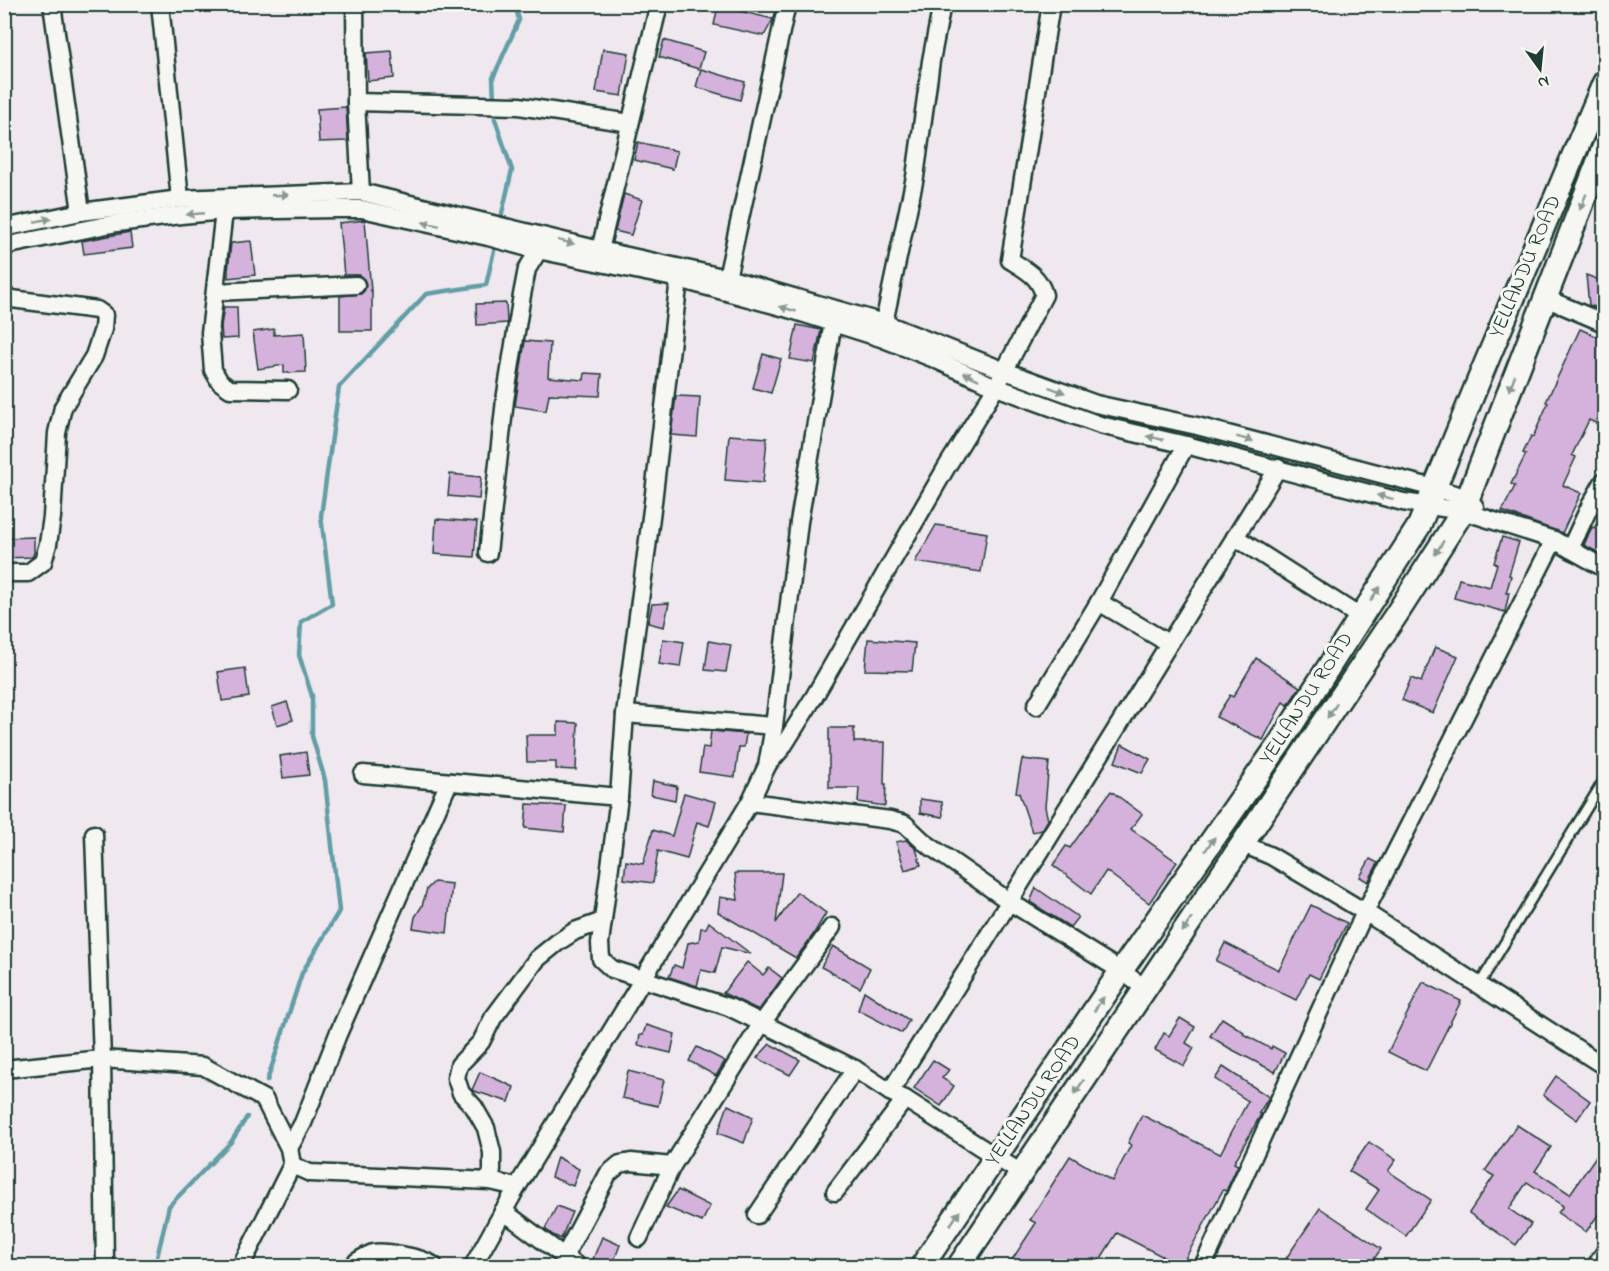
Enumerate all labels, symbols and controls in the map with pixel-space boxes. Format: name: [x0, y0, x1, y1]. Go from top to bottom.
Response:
north arrow: [1510, 39, 1570, 99]
text: N: [1535, 69, 1552, 95]
one-way arrow: [271, 191, 290, 200]
street label: YELLANDU ROAD: [1482, 191, 1570, 343]
one-way arrow: [1578, 193, 1588, 211]
one-way arrow: [186, 209, 205, 218]
one-way arrow: [34, 215, 53, 224]
one-way arrow: [421, 219, 440, 228]
one-way arrow: [557, 237, 575, 247]
one-way arrow: [779, 304, 797, 313]
one-way arrow: [962, 372, 979, 381]
one-way arrow: [1507, 374, 1516, 392]
one-way arrow: [1048, 385, 1066, 395]
one-way arrow: [1145, 433, 1164, 442]
one-way arrow: [1236, 434, 1254, 444]
one-way arrow: [1375, 492, 1394, 502]
one-way arrow: [1433, 540, 1444, 556]
one-way arrow: [1370, 585, 1381, 602]
street label: YELLANDU ROAD: [1253, 627, 1361, 771]
one-way arrow: [1326, 703, 1337, 719]
one-way arrow: [1204, 836, 1216, 852]
one-way arrow: [1182, 917, 1193, 934]
one-way arrow: [1093, 997, 1105, 1013]
street label: YELLANDU ROAD: [979, 1029, 1089, 1173]
one-way arrow: [1073, 1079, 1084, 1095]
one-way arrow: [949, 1210, 960, 1226]

